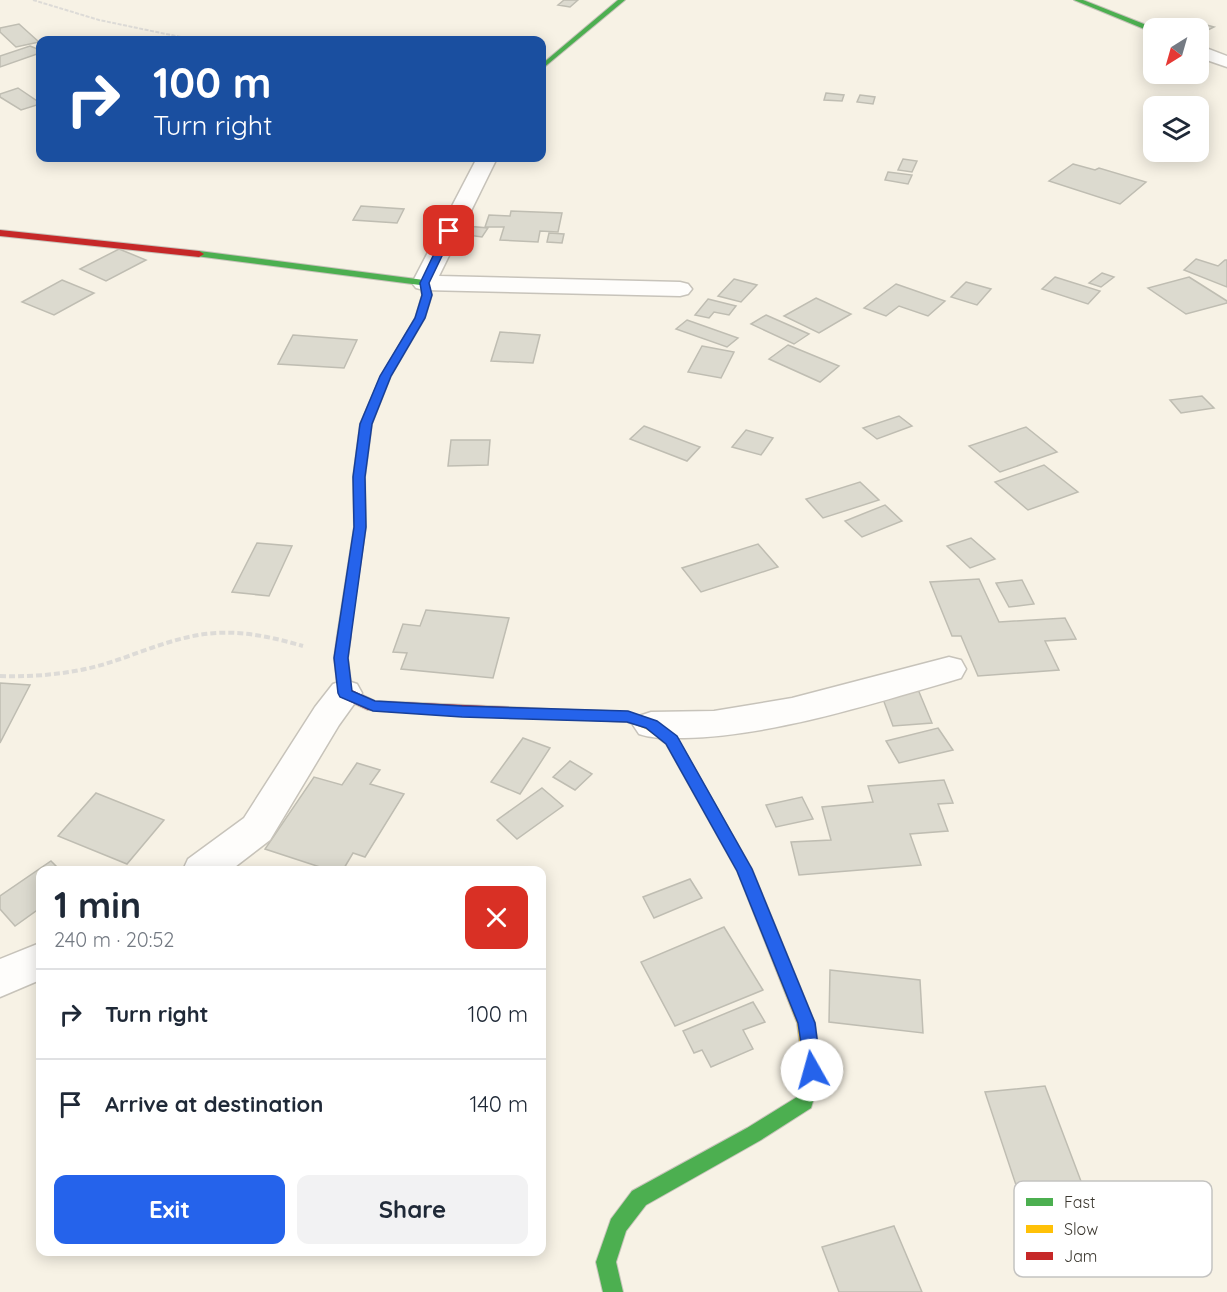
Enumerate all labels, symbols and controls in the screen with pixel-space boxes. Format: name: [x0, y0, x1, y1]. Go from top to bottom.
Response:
north arrow: [1143, 18, 1209, 84]
map controls: [1143, 18, 1209, 162]
text: 100 m: [153, 56, 271, 109]
icon: right: [54, 60, 132, 138]
button: layers: [1143, 96, 1209, 162]
text: Turn right: [153, 108, 272, 142]
pin: [423, 205, 474, 256]
icon: arrive: [432, 214, 465, 247]
text: 1 min: [54, 882, 141, 927]
button: close: [465, 886, 528, 949]
text: 240 m · 20:52: [54, 927, 174, 952]
icon: right: [54, 998, 87, 1031]
text: Turn right: [105, 1000, 209, 1028]
text: 100 m: [468, 1000, 528, 1028]
position arrow: [780, 1038, 844, 1102]
icon: arrive: [54, 1088, 87, 1121]
text: Arrive at destination: [105, 1090, 323, 1118]
text: 140 m: [469, 1090, 528, 1118]
button: Exit: [54, 1175, 285, 1244]
button: Share: [297, 1175, 528, 1244]
legend: [1014, 1181, 1212, 1277]
text: Fast: [1064, 1192, 1095, 1212]
text: Slow: [1064, 1219, 1098, 1239]
text: Jam: [1064, 1246, 1097, 1266]

